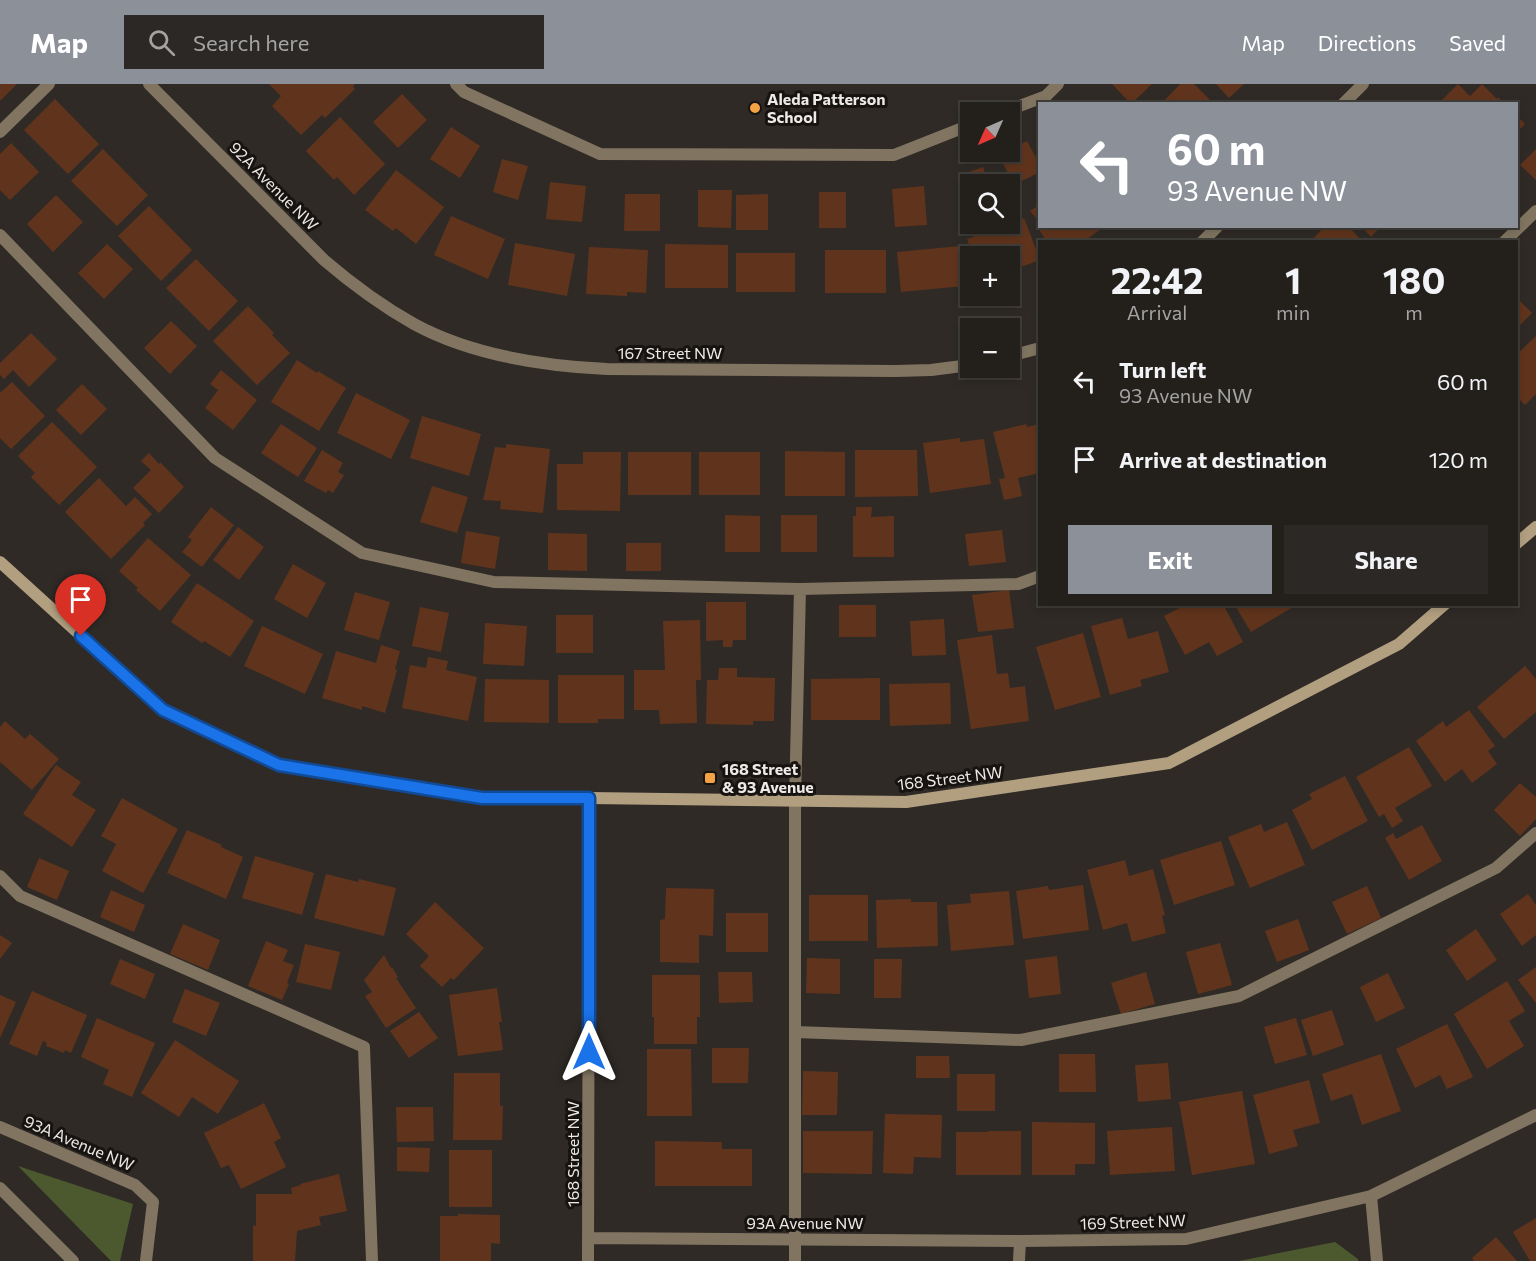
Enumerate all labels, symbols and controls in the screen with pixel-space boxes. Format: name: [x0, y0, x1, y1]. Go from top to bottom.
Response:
search box: [124, 15, 544, 69]
text: Map: [30, 25, 88, 59]
icon: search: [145, 26, 178, 59]
text: Search here: [193, 29, 309, 56]
text: Map: [1242, 30, 1285, 55]
text: Directions: [1318, 30, 1416, 55]
text: Saved: [1449, 30, 1506, 55]
place label: Aleda Patterson School: [767, 89, 885, 126]
marker: Aleda Patterson School: [748, 101, 762, 115]
north arrow: [960, 102, 1020, 162]
map controls: [960, 102, 1020, 378]
text: 60 m: [1167, 122, 1266, 174]
icon: left: [1068, 126, 1146, 204]
street label: 92A Avenue NW: [226, 137, 323, 234]
button: search: [960, 174, 1020, 234]
text: 93 Avenue NW: [1167, 174, 1347, 207]
button: +: [960, 246, 1020, 306]
text: 22:42: [1111, 257, 1203, 301]
text: 1: [1285, 257, 1301, 301]
text: 180: [1383, 257, 1445, 301]
text: Arrival: [1127, 300, 1187, 324]
text: min: [1276, 300, 1310, 324]
text: m: [1405, 300, 1423, 324]
button: −: [960, 318, 1020, 378]
street label: 167 Street NW: [618, 343, 722, 362]
text: Turn left: [1119, 356, 1206, 383]
icon: left: [1068, 365, 1101, 398]
text: 60 m: [1437, 368, 1488, 395]
text: 93 Avenue NW: [1119, 383, 1252, 407]
icon: arrive: [1068, 443, 1101, 476]
text: Arrive at destination: [1119, 446, 1327, 473]
text: 120 m: [1429, 446, 1488, 473]
button: Exit: [1068, 525, 1272, 594]
button: Share: [1284, 525, 1488, 594]
pin: [55, 574, 106, 636]
icon: arrive: [64, 583, 97, 616]
place label: 168 Street & 93 Avenue: [722, 759, 814, 796]
street label: 168 Street NW: [896, 762, 1004, 793]
marker: 168 Street & 93 Avenue: [703, 771, 717, 785]
position arrow: [557, 1020, 621, 1084]
street label: 168 Street NW: [563, 1101, 582, 1207]
street label: 93A Avenue NW: [21, 1111, 137, 1174]
street label: 169 Street NW: [1080, 1210, 1186, 1233]
street label: 93A Avenue NW: [746, 1213, 864, 1232]

